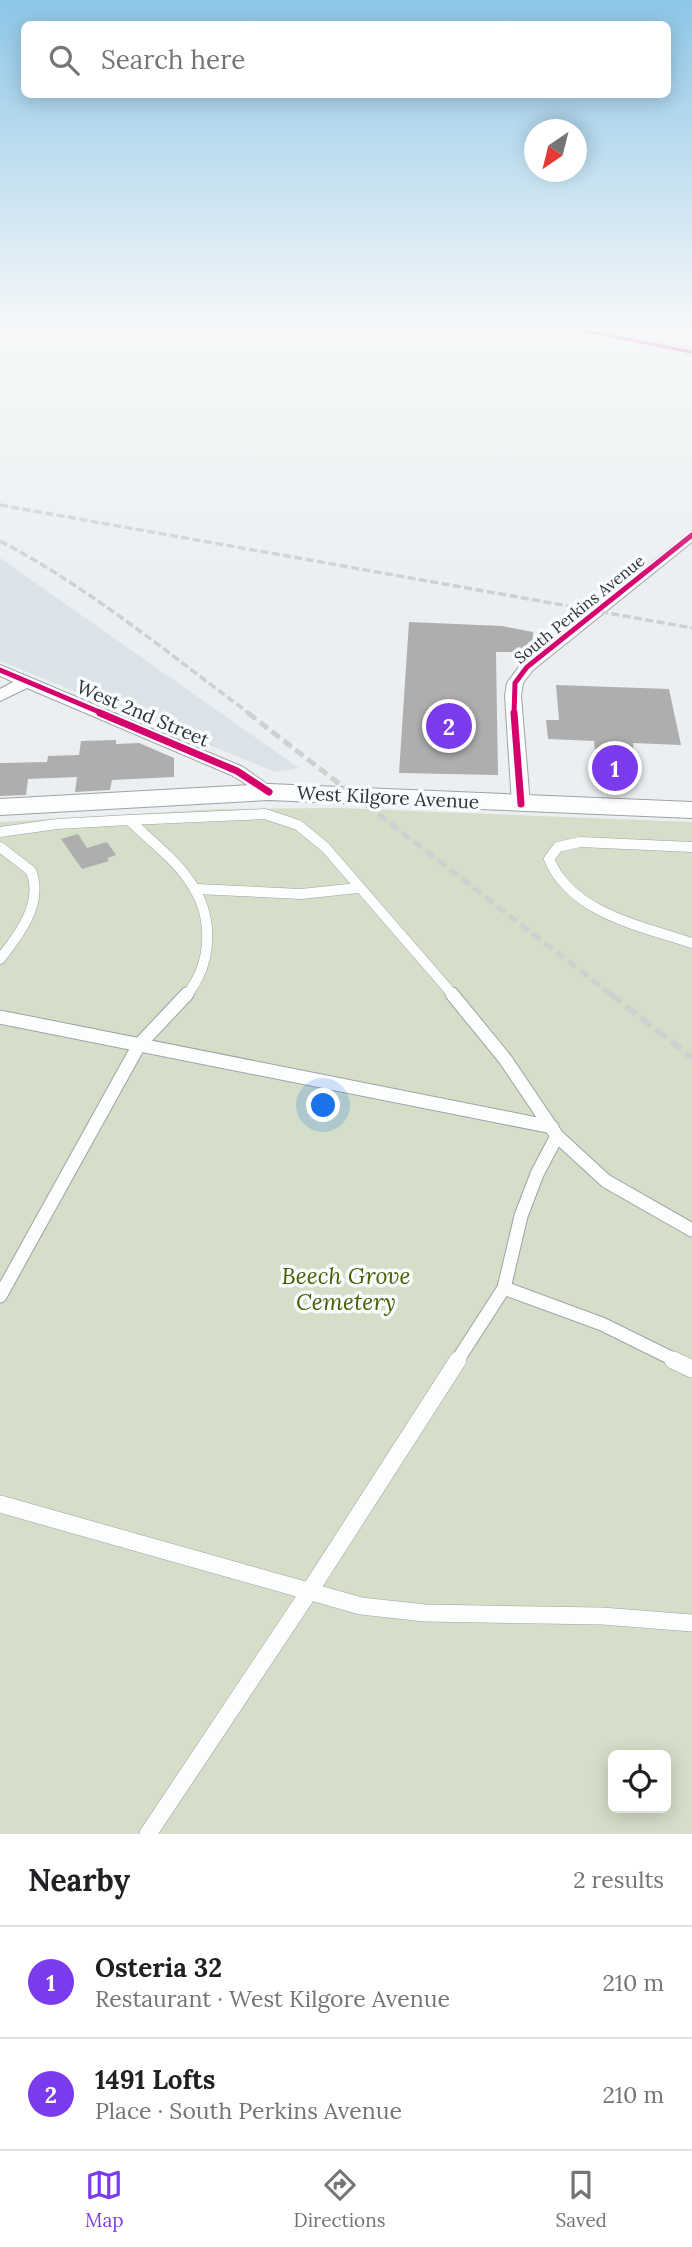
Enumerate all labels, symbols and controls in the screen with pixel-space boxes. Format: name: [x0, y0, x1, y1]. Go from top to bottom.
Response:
search box: [21, 21, 671, 98]
icon: search: [45, 41, 83, 79]
text: Search here: [101, 43, 245, 76]
north arrow: [524, 119, 587, 182]
street label: South Perkins Avenue: [510, 550, 648, 668]
street label: West 2nd Street: [73, 674, 213, 752]
pin: 2: [426, 700, 472, 752]
pin: 1: [592, 742, 638, 794]
street label: West Kilgore Avenue: [296, 780, 480, 814]
your location: [306, 1088, 340, 1122]
park label: Beech Grove Cemetery: [282, 1261, 410, 1316]
map controls: [608, 1750, 671, 1813]
button: locate: [608, 1750, 671, 1813]
text: Nearby: [28, 1861, 130, 1899]
text: 2 results: [573, 1865, 664, 1894]
text: Osteria 32: [95, 1951, 222, 1984]
text: 1: [46, 1968, 56, 1997]
text: 210 m: [602, 1968, 664, 1997]
text: Restaurant · West Kilgore Avenue: [95, 1984, 450, 2013]
text: 1491 Lofts: [95, 2063, 215, 2096]
text: 2: [45, 2080, 57, 2109]
text: 210 m: [602, 2080, 664, 2109]
text: Place · South Perkins Avenue: [95, 2096, 402, 2125]
tab: Map: [85, 2166, 124, 2232]
tab: Directions: [294, 2166, 386, 2232]
tab: Saved: [556, 2166, 607, 2232]

